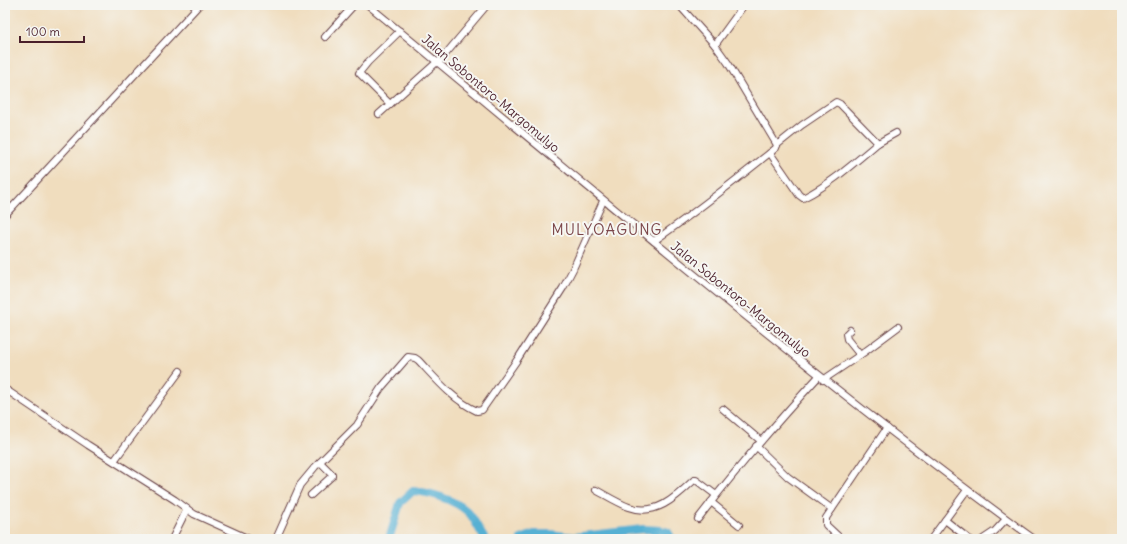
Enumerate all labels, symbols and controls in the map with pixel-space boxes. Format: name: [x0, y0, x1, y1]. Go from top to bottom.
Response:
scale bar: [20, 18, 84, 44]
text: 100 m: [26, 24, 60, 39]
street label: Jalan Sobontoro-Margomulyo: [418, 31, 563, 156]
district label: MULYOAGUNG: [552, 220, 662, 239]
street label: Jalan Sobontoro-Margomulyo: [667, 238, 814, 361]

